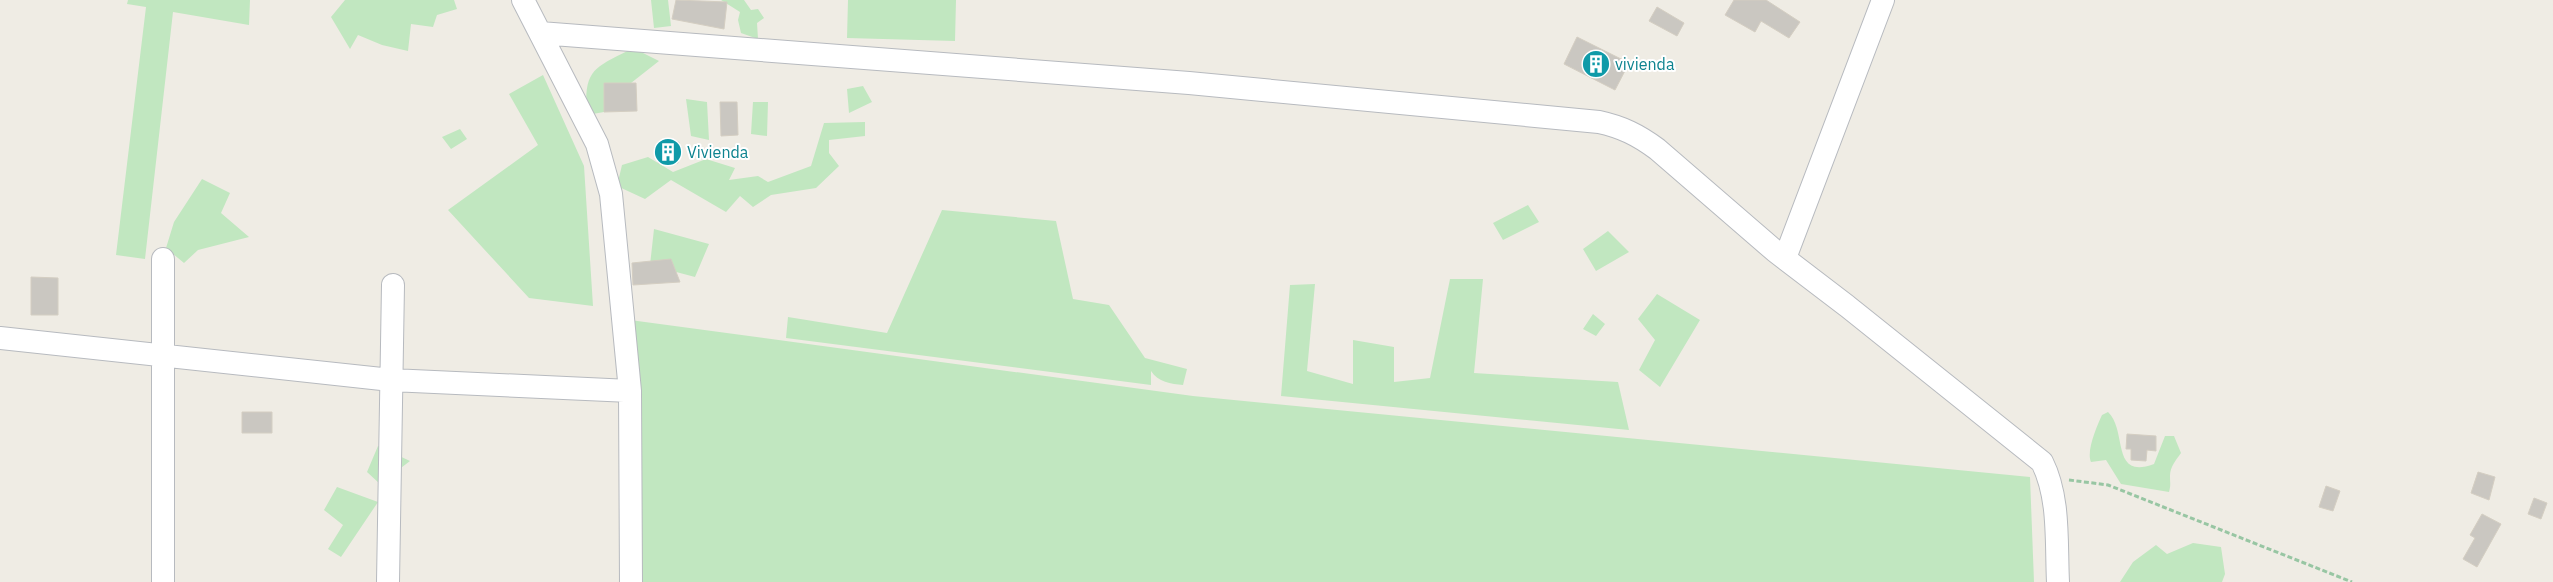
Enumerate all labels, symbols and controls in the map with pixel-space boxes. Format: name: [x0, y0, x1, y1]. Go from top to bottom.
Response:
building icon: vivienda: [1581, 49, 1611, 79]
place label: vivienda: [1615, 54, 1675, 74]
building icon: Vivienda: [653, 137, 683, 167]
place label: Vivienda: [687, 142, 749, 162]

